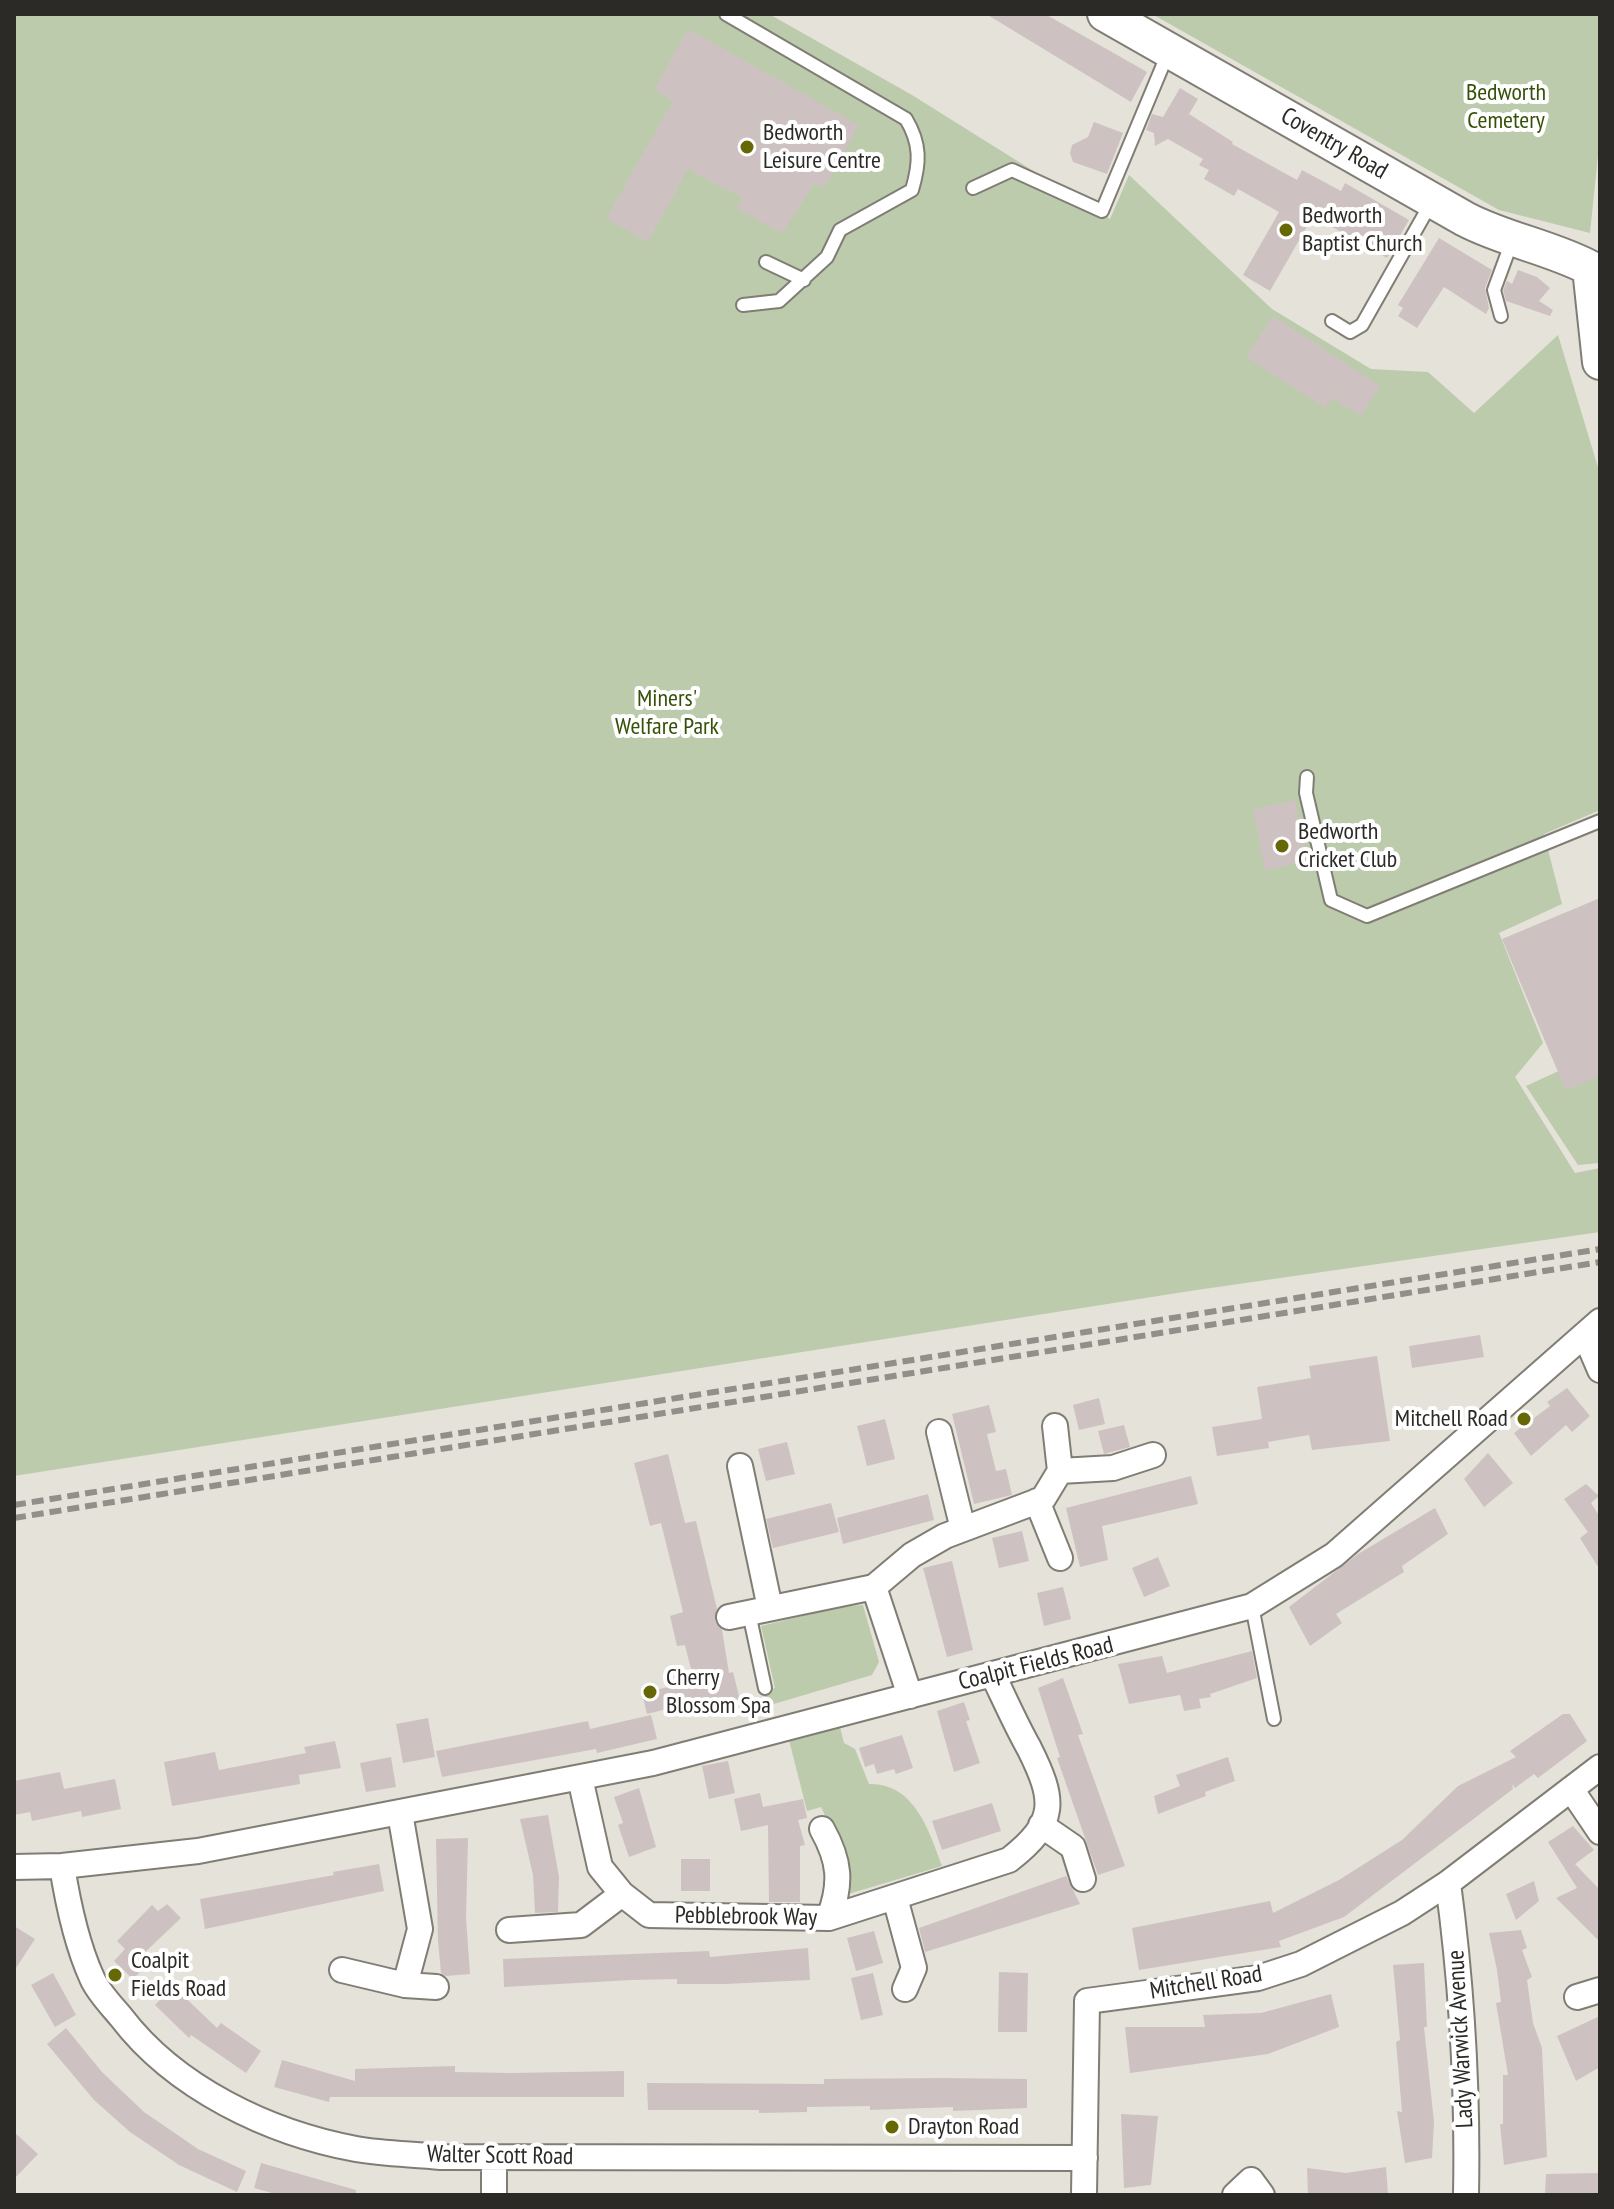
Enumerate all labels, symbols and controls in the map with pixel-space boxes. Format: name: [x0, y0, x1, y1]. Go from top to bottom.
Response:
park label: Bedworth Cemetery: [1466, 79, 1546, 135]
street label: Coventry Road: [1276, 102, 1392, 186]
place label: Bedworth Leisure Centre: [763, 119, 881, 175]
marker: Bedworth Leisure Centre: [738, 138, 756, 156]
place label: Bedworth Baptist Church: [1302, 202, 1423, 258]
marker: Bedworth Baptist Church: [1277, 221, 1295, 239]
park label: Miners' Welfare Park: [615, 685, 719, 741]
place label: Bedworth Cricket Club: [1298, 818, 1397, 874]
marker: Bedworth Cricket Club: [1273, 837, 1291, 855]
place label: Mitchell Road: [1395, 1405, 1508, 1433]
marker: Mitchell Road: [1515, 1410, 1533, 1428]
street label: Coalpit Fields Road: [956, 1631, 1116, 1697]
place label: Cherry Blossom Spa: [666, 1664, 771, 1720]
marker: Cherry Blossom Spa: [641, 1683, 659, 1701]
street label: Pebblebrook Way: [675, 1901, 817, 1933]
place label: Coalpit Fields Road: [131, 1947, 226, 2003]
street label: Lady Warwick Avenue: [1442, 1949, 1480, 2129]
street label: Mitchell Road: [1148, 1960, 1264, 2006]
marker: Coalpit Fields Road: [106, 1966, 124, 1984]
place label: Drayton Road: [908, 2113, 1019, 2141]
marker: Drayton Road: [883, 2118, 901, 2136]
street label: Walter Scott Road: [427, 2140, 573, 2172]

